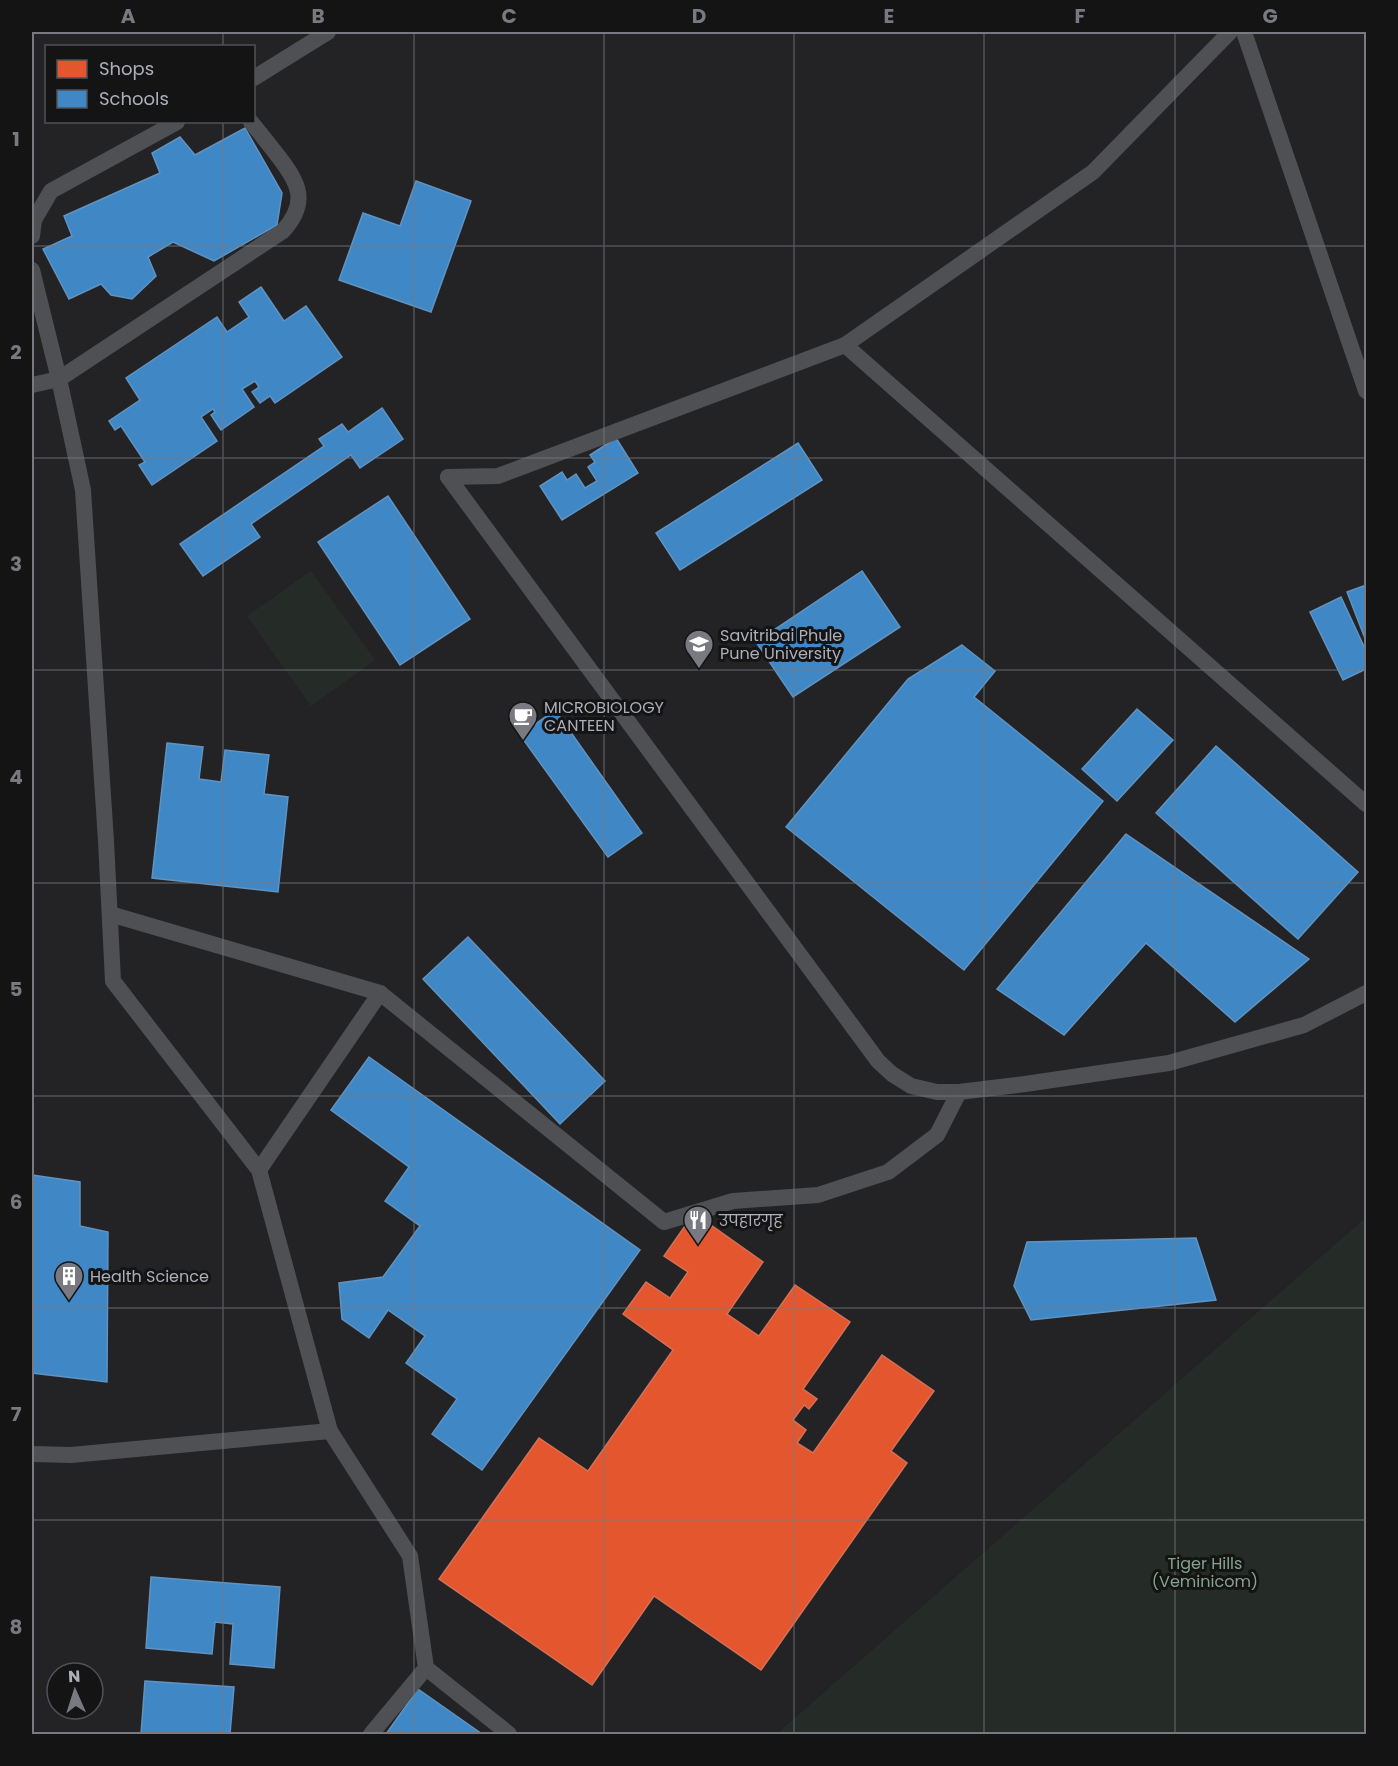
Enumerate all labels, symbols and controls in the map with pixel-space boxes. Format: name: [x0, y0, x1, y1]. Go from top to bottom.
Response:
text: A: [121, 2, 136, 30]
text: B: [311, 2, 325, 30]
text: C: [501, 2, 517, 30]
text: D: [692, 2, 706, 30]
text: E: [884, 2, 894, 30]
text: F: [1075, 2, 1086, 30]
text: G: [1262, 2, 1278, 30]
legend: [45, 45, 255, 123]
text: Shops: [99, 56, 154, 81]
text: Schools: [99, 86, 169, 111]
text: 1: [12, 125, 20, 153]
text: 2: [10, 338, 22, 366]
text: 3: [10, 550, 22, 578]
place label: Savitribai Phule Pune University: [720, 624, 842, 665]
school or university icon: Savitribai Phule Pune University: [683, 628, 715, 670]
place label: MICROBIOLOGY CANTEEN: [544, 696, 665, 737]
cafe icon: MICROBIOLOGY CANTEEN: [507, 700, 539, 742]
text: 4: [9, 763, 23, 791]
text: 5: [10, 975, 23, 1003]
text: 6: [10, 1188, 22, 1216]
restaurant icon: उपहारगृह: [682, 1204, 714, 1246]
place label: उपहारगृह: [718, 1209, 783, 1232]
building icon: Health Science: [53, 1260, 85, 1302]
place label: Health Science: [90, 1265, 209, 1288]
text: 7: [11, 1400, 22, 1428]
park label: Tiger Hills (Veminicom): [1152, 1552, 1258, 1593]
text: 8: [10, 1613, 22, 1641]
north arrow: [45, 1661, 105, 1721]
text: N: [68, 1665, 81, 1688]

